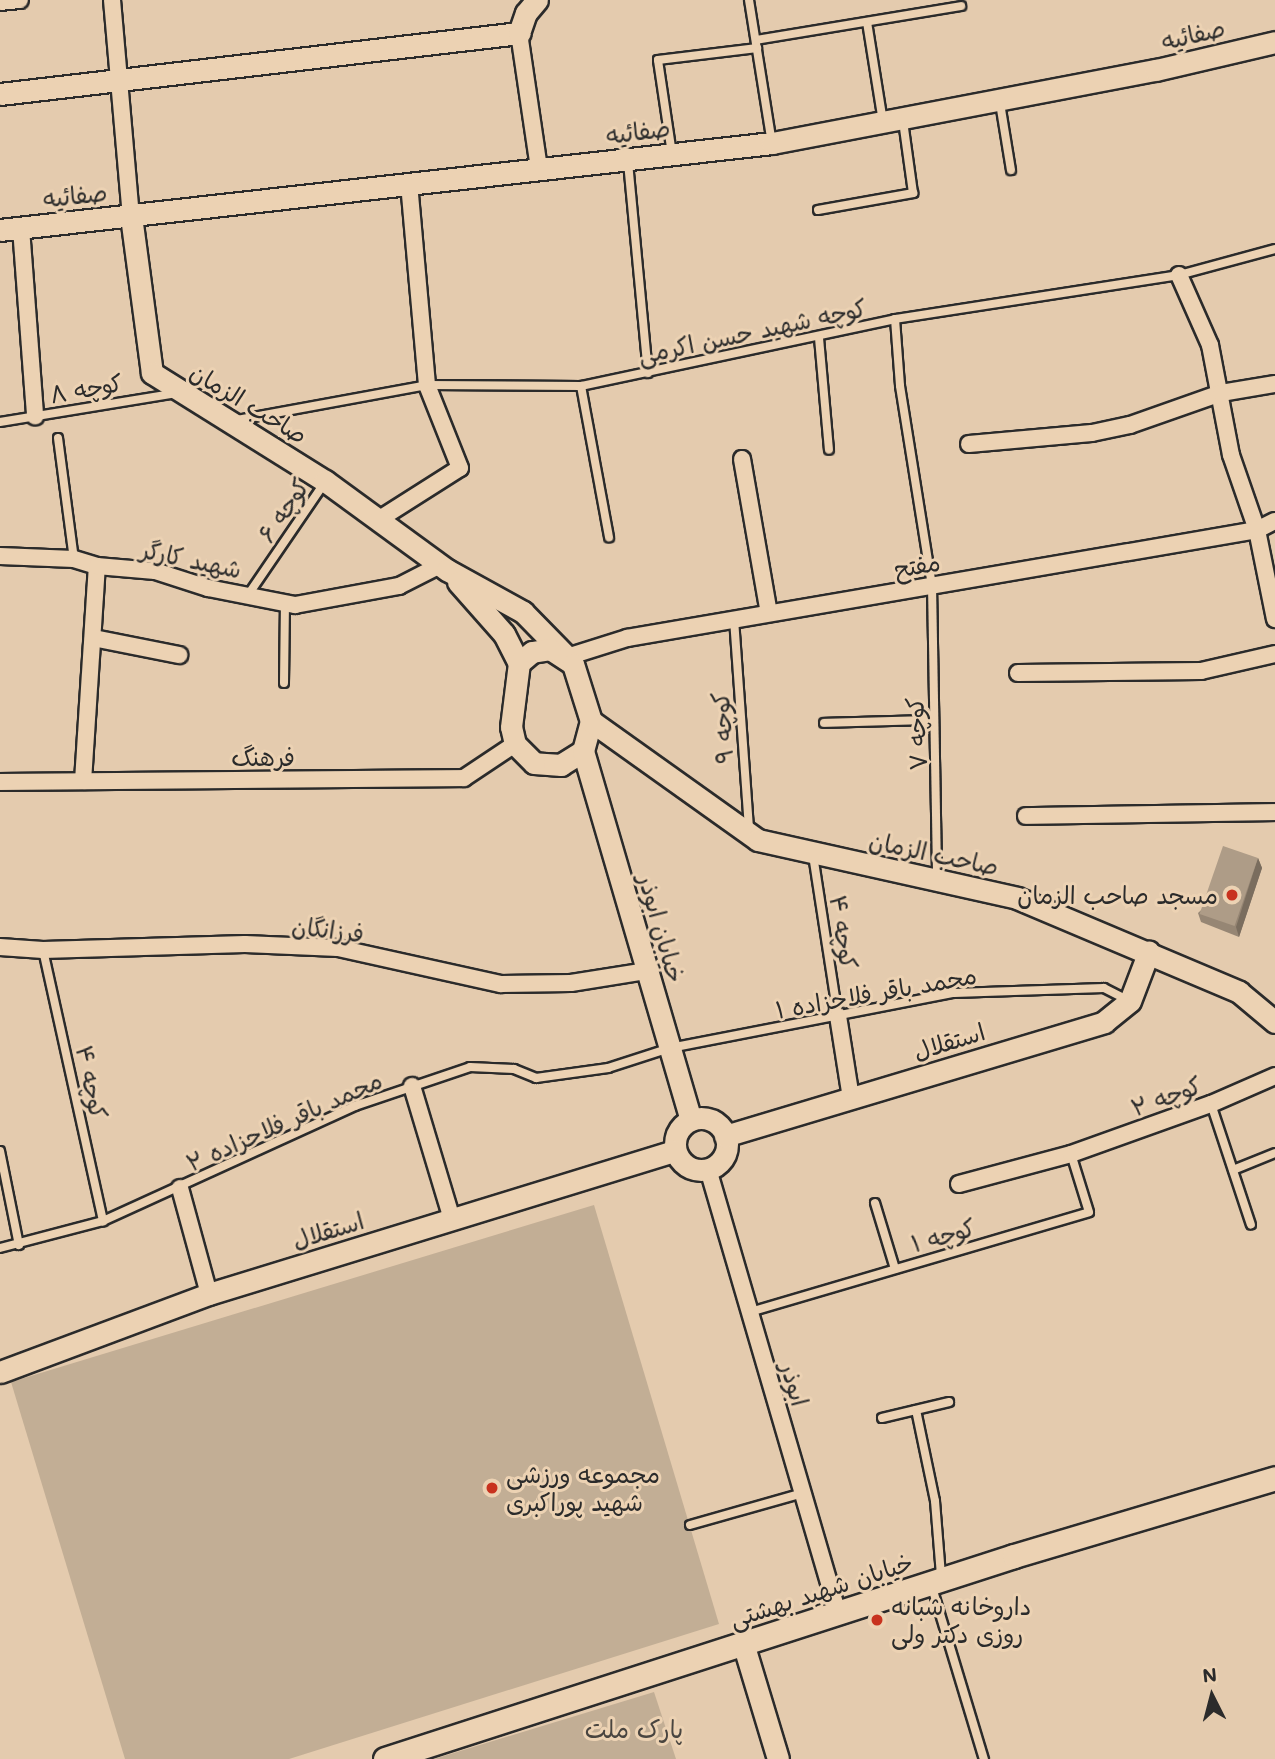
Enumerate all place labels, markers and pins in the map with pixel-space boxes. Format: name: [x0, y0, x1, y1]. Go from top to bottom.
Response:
place label: مسجد صاحب الزمان: [1017, 881, 1218, 909]
marker: مسجد صاحب الزمان: [1224, 887, 1240, 903]
place label: مجموعه ورزشی شهید پوراکبری: [506, 1460, 660, 1516]
marker: مجموعه ورزشی شهید پوراکبری: [484, 1480, 500, 1496]
place label: داروخانه شبانه روزی دکتر ولی: [891, 1592, 1031, 1648]
marker: داروخانه شبانه روزی دکتر ولی: [869, 1612, 885, 1628]

